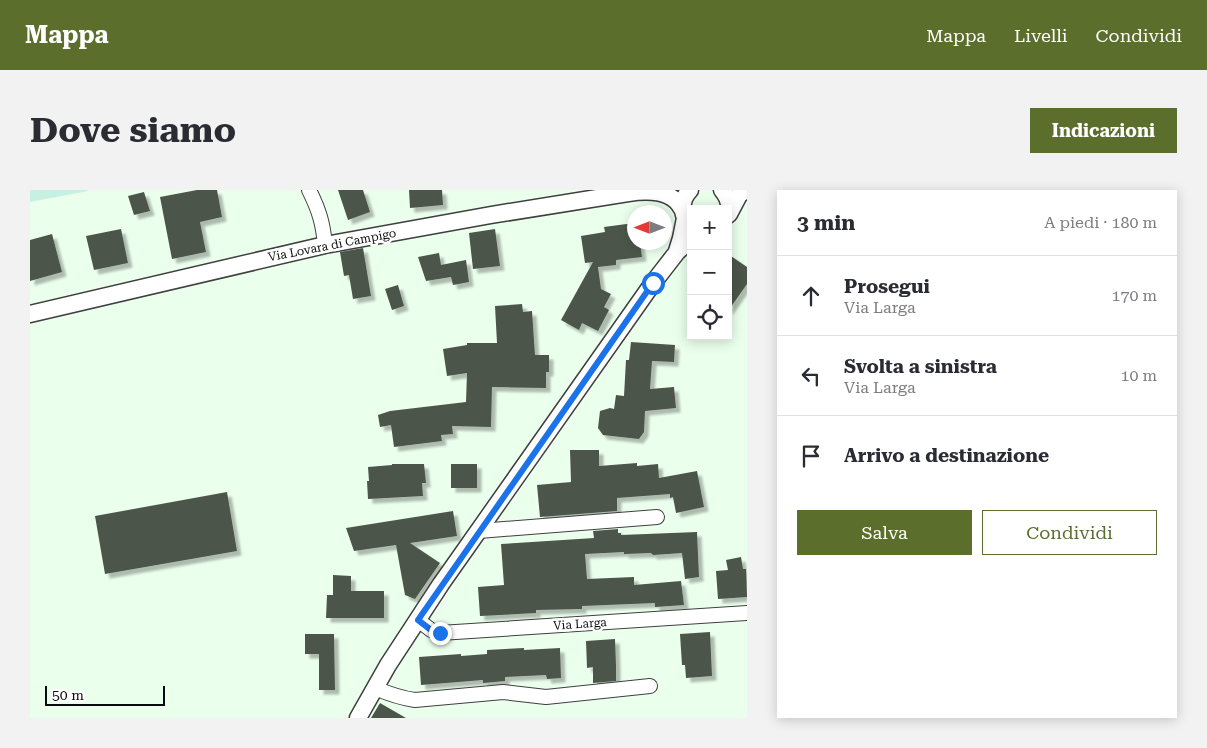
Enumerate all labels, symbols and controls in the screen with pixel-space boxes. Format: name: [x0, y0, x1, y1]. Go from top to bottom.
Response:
text: Mappa: [25, 21, 109, 49]
text: Mappa: [926, 25, 986, 46]
text: Livelli: [1014, 25, 1068, 46]
text: Condividi: [1096, 25, 1182, 46]
button: Indicazioni: [1030, 108, 1177, 153]
text: Dove siamo: [30, 110, 236, 151]
north arrow: [627, 205, 672, 250]
map controls: [687, 205, 732, 340]
button: +: [687, 205, 732, 250]
text: 3 min: [797, 211, 855, 235]
text: A piedi · 180 m: [1044, 213, 1157, 232]
street label: Via Lovara di Campigo: [267, 226, 397, 264]
button: −: [687, 250, 732, 295]
route start: [642, 272, 665, 295]
text: Prosegui: [844, 275, 930, 298]
icon: ahead: [797, 282, 825, 310]
text: 170 m: [1111, 286, 1157, 305]
button: locate: [687, 295, 732, 340]
text: Via Larga: [844, 298, 916, 317]
text: Svolta a sinistra: [844, 355, 997, 378]
icon: left: [797, 362, 825, 390]
text: 10 m: [1120, 366, 1157, 385]
text: Via Larga: [844, 378, 916, 397]
icon: arrive: [797, 442, 825, 470]
text: Arrivo a destinazione: [844, 444, 1049, 467]
button: Salva: [797, 510, 972, 555]
button: Condividi: [982, 510, 1157, 555]
street label: Via Larga: [553, 615, 608, 633]
route end: [429, 622, 452, 645]
scale bar: [45, 683, 165, 706]
text: 50 m: [52, 687, 84, 703]

